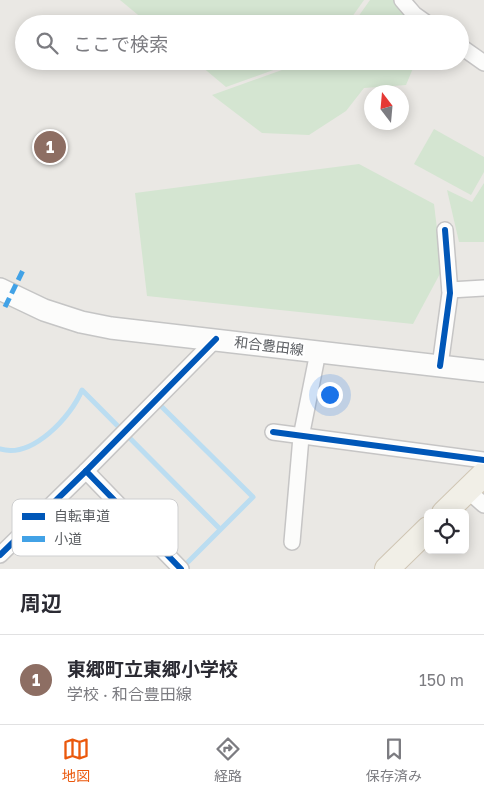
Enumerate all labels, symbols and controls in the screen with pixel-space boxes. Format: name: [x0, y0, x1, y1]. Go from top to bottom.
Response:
search box: [15, 15, 469, 70]
icon: search: [33, 29, 61, 57]
text: ここで検索: [73, 32, 168, 55]
north arrow: [364, 85, 409, 130]
pin: 1: [34, 128, 66, 166]
street label: 和合豊田線: [233, 333, 305, 358]
your location: [317, 382, 343, 408]
legend: [12, 499, 178, 556]
text: 自転車道: [54, 507, 110, 524]
map controls: [424, 509, 469, 554]
button: locate: [424, 509, 469, 554]
text: 小道: [54, 530, 82, 547]
text: 周辺: [20, 590, 62, 616]
text: 東郷町立東郷小学校: [67, 657, 238, 680]
text: 1: [32, 670, 40, 690]
text: 150 m: [419, 670, 464, 690]
text: 学校 · 和合豊田線: [67, 684, 192, 704]
tab: 地図: [62, 735, 90, 785]
tab: 経路: [214, 735, 242, 785]
tab: 保存済み: [366, 735, 422, 785]

